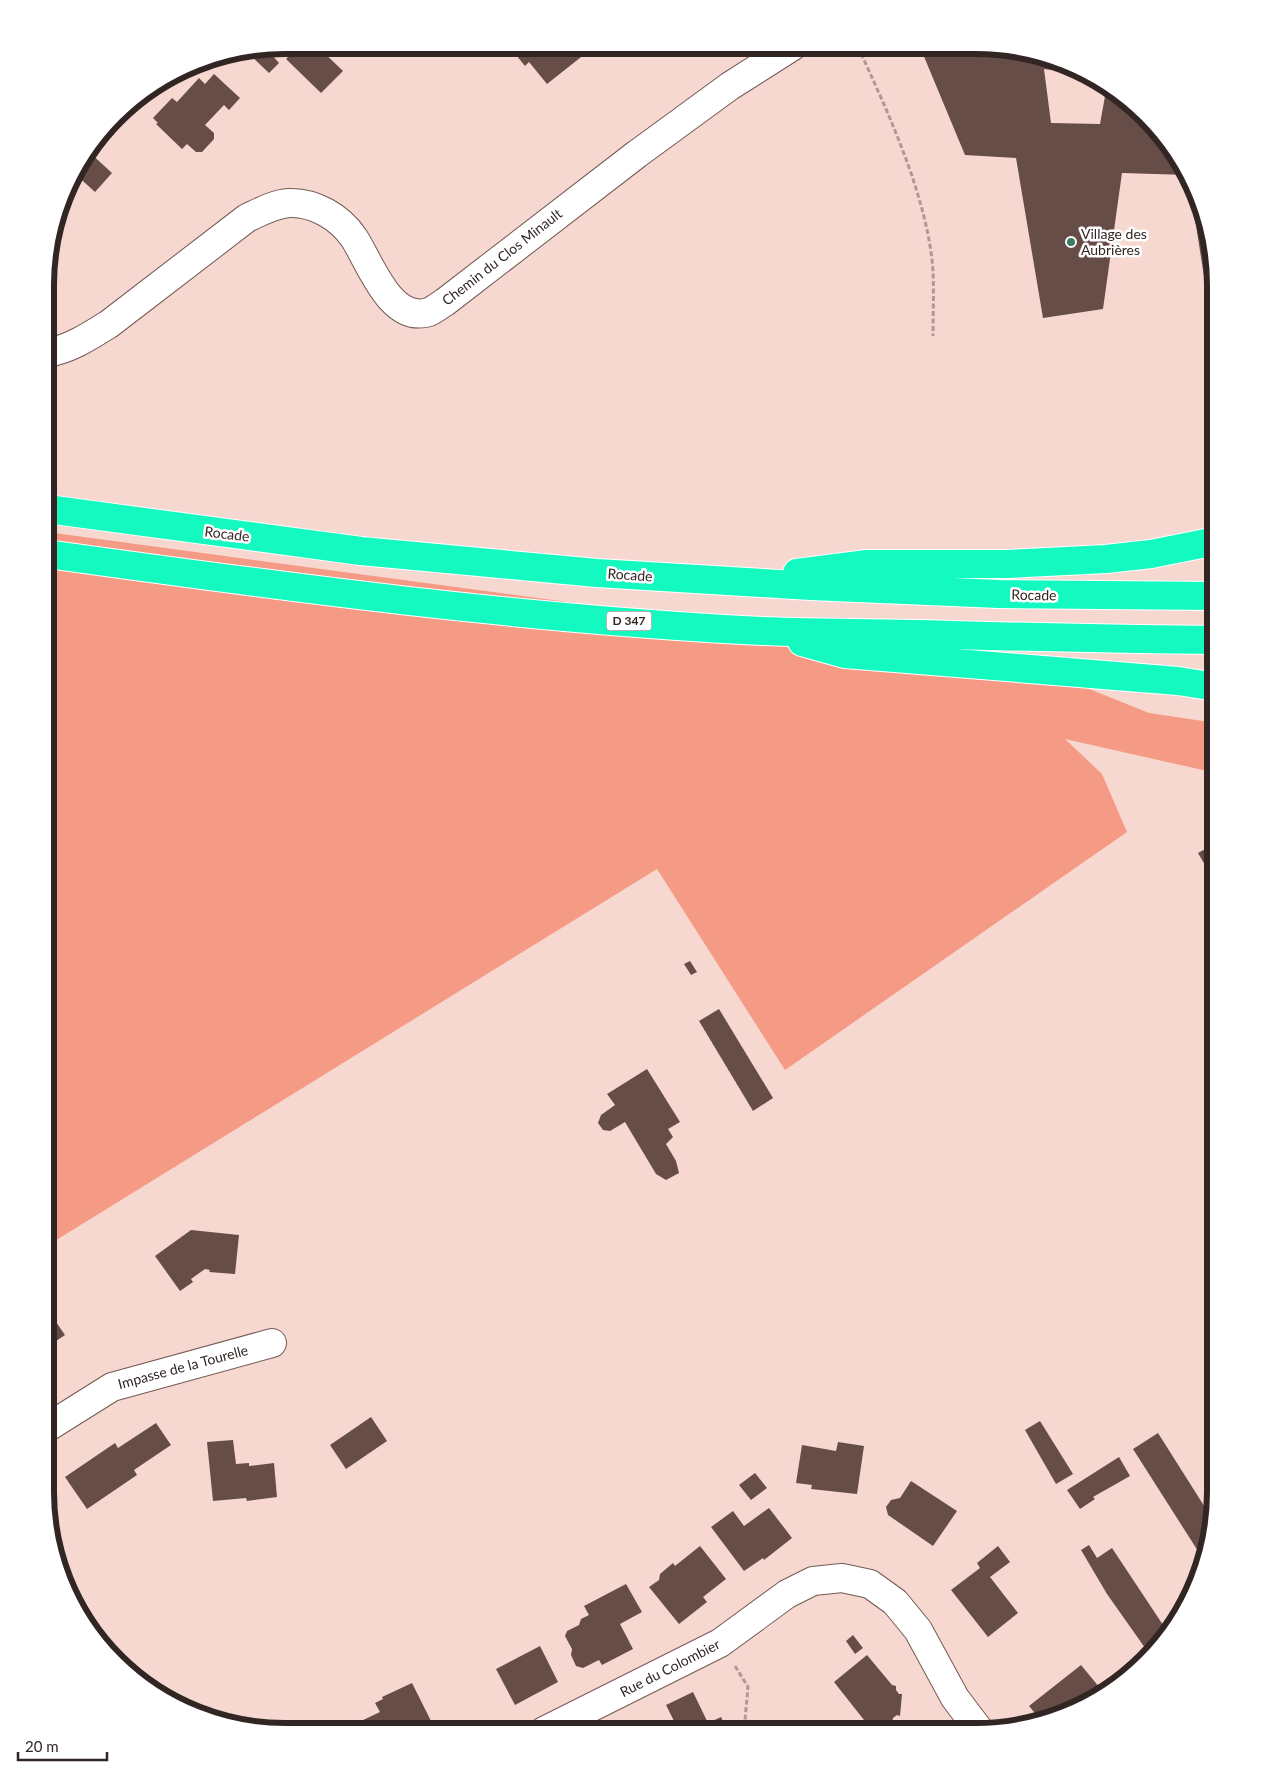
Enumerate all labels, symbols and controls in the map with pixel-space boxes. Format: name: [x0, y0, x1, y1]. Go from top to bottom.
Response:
street label: Chemin du Clos Minault: [438, 205, 565, 309]
place label: Village des Aubrières: [1081, 225, 1147, 258]
marker: Village des Aubrières: [1065, 236, 1077, 248]
street label: Rocade: [204, 522, 250, 545]
street label: Rocade: [607, 564, 653, 585]
street label: Rocade: [1011, 586, 1057, 603]
road number: D 347: [606, 612, 652, 630]
street label: Impasse de la Tourelle: [116, 1341, 250, 1392]
street label: Rue du Colombier: [617, 1635, 723, 1700]
scale bar: [18, 1730, 106, 1762]
text: 20 m: [25, 1737, 59, 1755]

